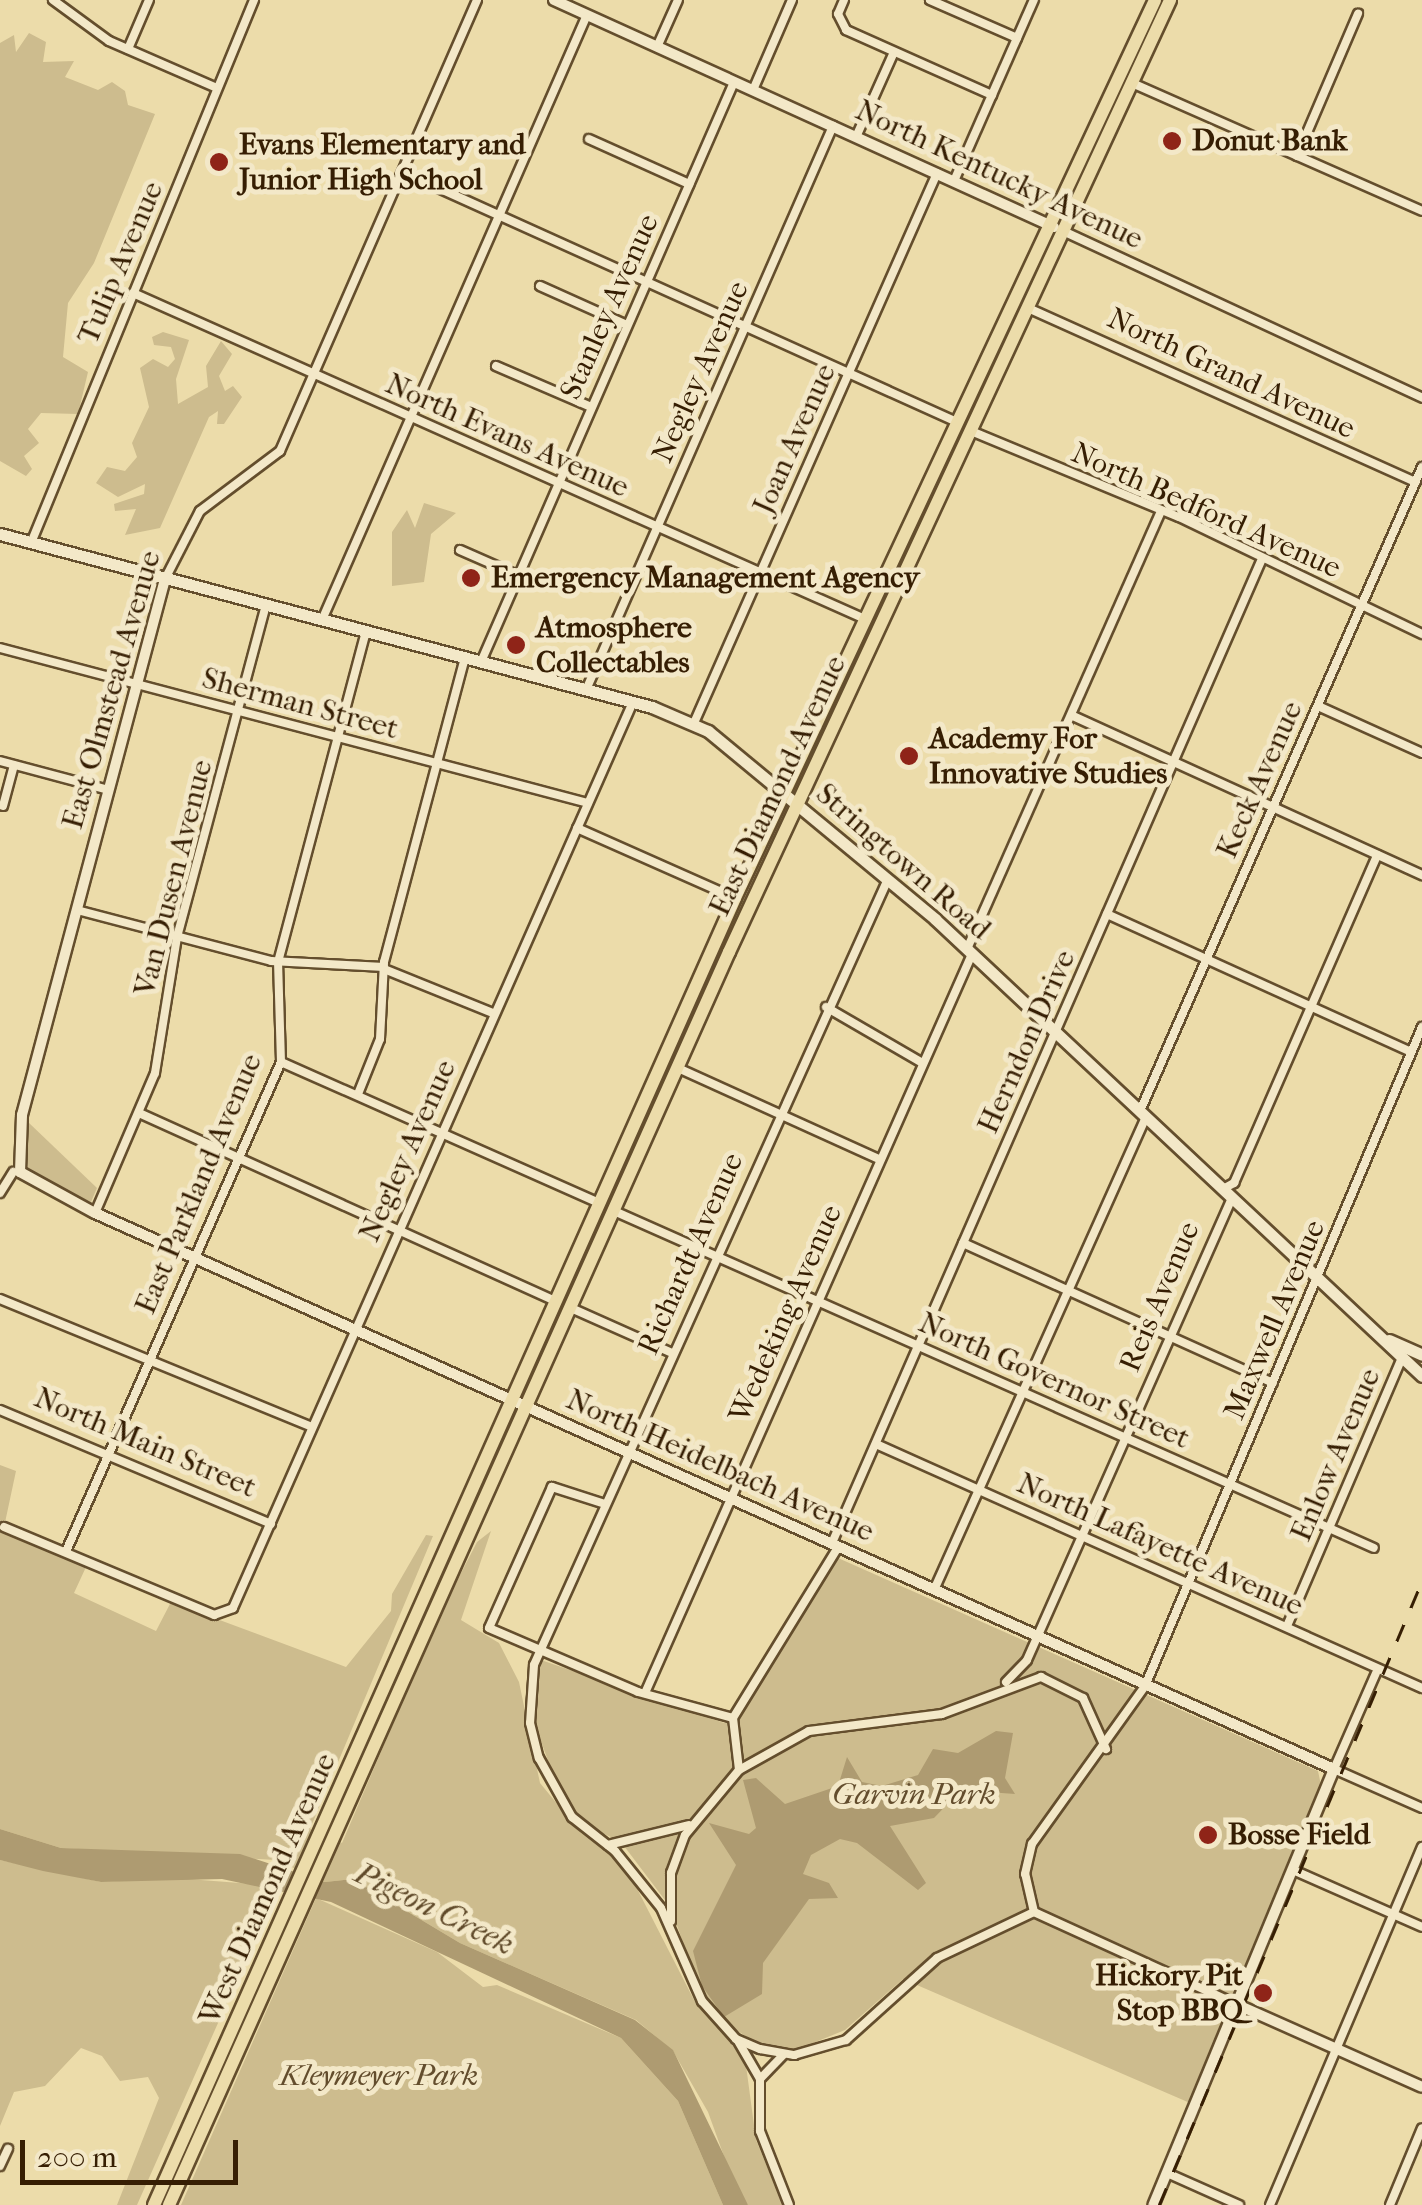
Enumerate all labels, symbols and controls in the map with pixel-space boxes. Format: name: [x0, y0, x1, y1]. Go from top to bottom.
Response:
street label: North Kentucky Avenue: [850, 93, 1148, 257]
place label: Donut Bank: [1192, 123, 1347, 159]
place label: Evans Elementary and Junior High School: [239, 127, 526, 198]
marker: Donut Bank: [1161, 130, 1183, 152]
marker: Evans Elementary and Junior High School: [208, 151, 230, 173]
street label: Tulip Avenue: [71, 176, 171, 350]
street label: Stanley Avenue: [553, 209, 667, 405]
street label: Negley Avenue: [645, 276, 757, 468]
street label: North Grand Avenue: [1102, 301, 1360, 447]
street label: Joan Avenue: [746, 358, 844, 520]
street label: North Evans Avenue: [380, 366, 634, 506]
street label: North Bedford Avenue: [1066, 435, 1346, 587]
street label: East Olmstead Avenue: [55, 547, 169, 833]
place label: Emergency Management Agency: [491, 560, 919, 596]
marker: Emergency Management Agency: [460, 567, 482, 589]
place label: Atmosphere Collectables: [536, 610, 692, 680]
marker: Atmosphere Collectables: [505, 634, 527, 656]
street label: East Diamond Avenue: [702, 650, 854, 922]
street label: Sherman Street: [198, 661, 402, 747]
street label: Keck Avenue: [1209, 696, 1311, 864]
place label: Academy For Innovative Studies: [929, 721, 1167, 792]
marker: Academy For Innovative Studies: [898, 745, 920, 767]
street label: Van Dusen Avenue: [127, 756, 221, 1000]
street label: Stringtown Road: [808, 776, 998, 948]
street label: Herndon Drive: [971, 945, 1083, 1139]
street label: East Parkland Avenue: [128, 1049, 270, 1319]
street label: Negley Avenue: [352, 1055, 464, 1247]
street label: Richardt Avenue: [630, 1148, 752, 1360]
street label: Wedeking Avenue: [722, 1200, 850, 1428]
street label: Maxwell Avenue: [1217, 1215, 1333, 1425]
street label: Reis Avenue: [1112, 1217, 1208, 1377]
street label: North Governor Street: [913, 1305, 1195, 1457]
street label: Enlow Avenue: [1283, 1363, 1389, 1547]
street label: North Main Street: [29, 1380, 261, 1506]
street label: North Heidelbach Avenue: [561, 1382, 879, 1550]
street label: North Lafayette Avenue: [1011, 1466, 1309, 1624]
street label: West Diamond Avenue: [192, 1748, 344, 2030]
park label: Garvin Park: [832, 1777, 996, 1813]
place label: Bosse Field: [1228, 1817, 1370, 1853]
marker: Bosse Field: [1197, 1824, 1219, 1846]
water label: Pigeon Creek: [348, 1854, 520, 1964]
place label: Hickory Pit Stop BBQ: [1095, 1958, 1243, 2028]
marker: Hickory Pit Stop BBQ: [1252, 1982, 1274, 2004]
park label: Kleymeyer Park: [280, 2058, 478, 2094]
scale bar: [25, 2120, 242, 2182]
text: 200 m: [37, 2140, 117, 2175]

